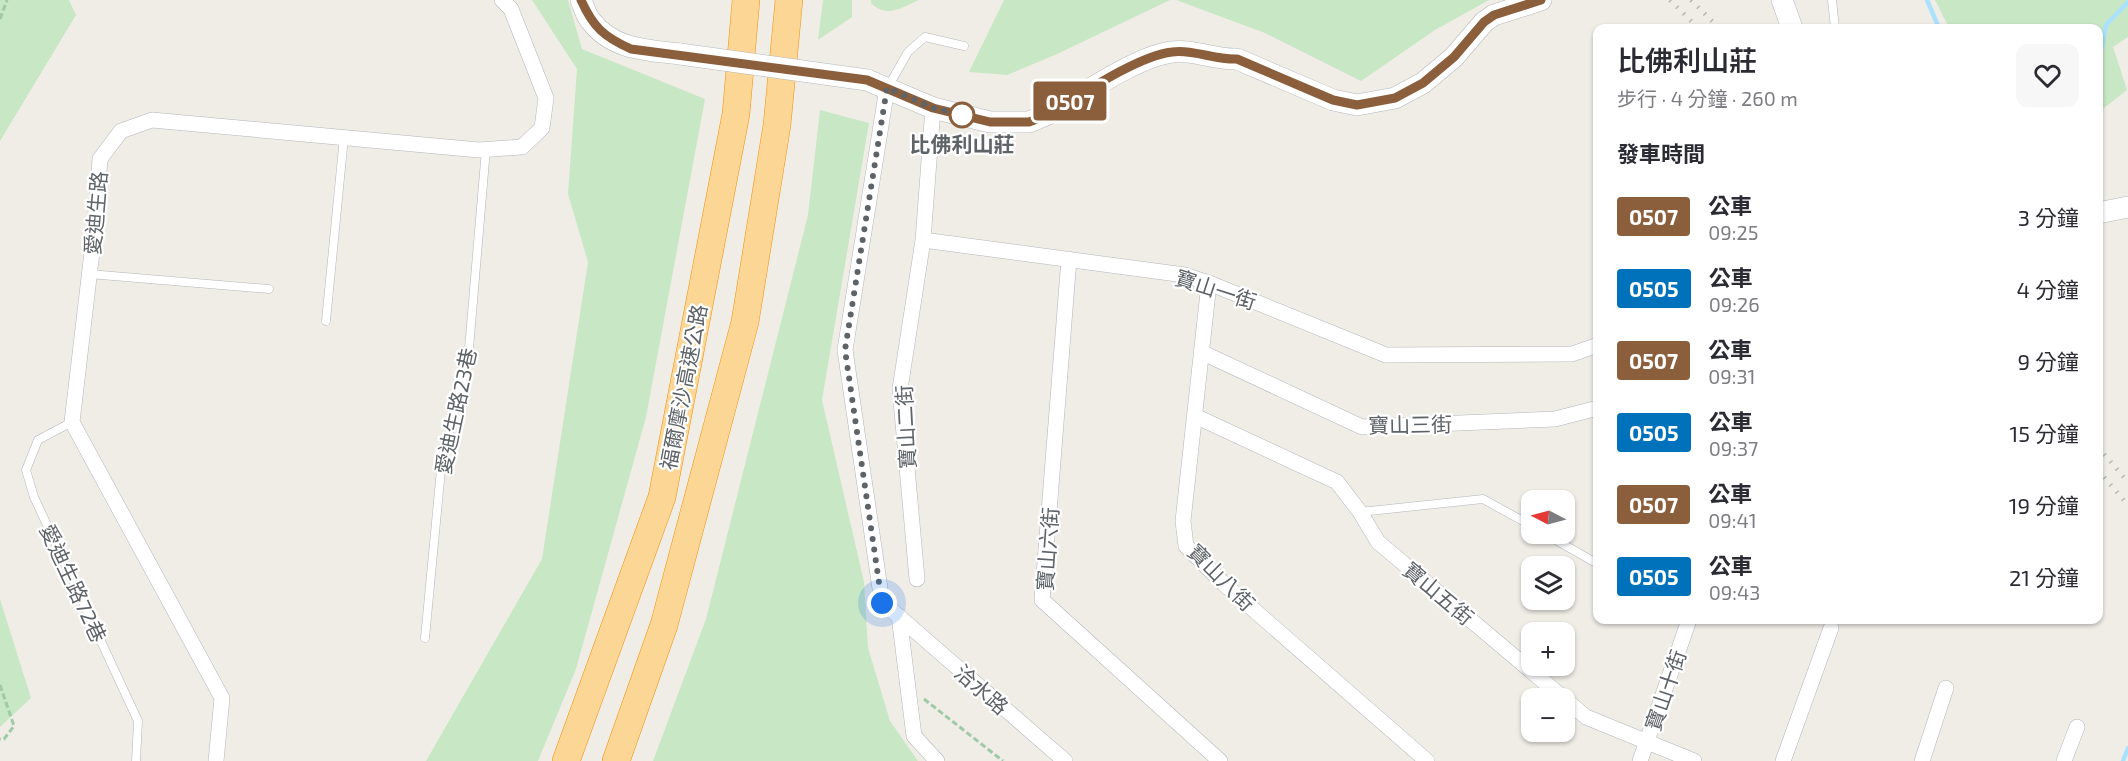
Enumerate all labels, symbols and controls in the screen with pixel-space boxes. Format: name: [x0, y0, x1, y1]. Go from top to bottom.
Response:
text: 比佛利山莊: [1617, 43, 1757, 77]
button: heart: [2016, 44, 2079, 107]
line badge: 0507: [1028, 82, 1112, 120]
text: 步行 · 4 分鐘 · 260 m: [1617, 86, 1798, 110]
text: 0507: [1045, 89, 1095, 114]
marker: 比佛利山莊: [949, 102, 975, 128]
place label: 比佛利山莊: [910, 131, 1015, 156]
text: 發車時間: [1617, 140, 1705, 166]
street label: 愛迪生路: [79, 170, 111, 256]
text: 公車: [1708, 192, 1752, 218]
text: 0507: [1629, 204, 1678, 229]
text: 3 分鐘: [2018, 204, 2079, 230]
text: 09:25: [1708, 220, 1758, 244]
street label: 寶山一街: [1172, 264, 1260, 314]
text: 公車: [1709, 264, 1753, 290]
text: 0505: [1629, 276, 1679, 301]
text: 4 分鐘: [2017, 276, 2079, 302]
text: 09:26: [1709, 292, 1760, 316]
street label: 福爾摩沙高速公路: [655, 302, 711, 472]
text: 公車: [1708, 336, 1752, 362]
street label: 愛迪生路23巷: [429, 346, 481, 476]
text: 0507: [1629, 348, 1678, 373]
text: 9 分鐘: [2018, 348, 2079, 374]
text: 09:31: [1708, 364, 1756, 388]
street label: 寶山二街: [890, 384, 920, 470]
text: 公車: [1709, 408, 1753, 434]
street label: 寶山三街: [1368, 411, 1452, 437]
text: 0505: [1629, 420, 1679, 445]
text: 15 分鐘: [2010, 420, 2079, 446]
text: 09:37: [1709, 436, 1758, 460]
text: 公車: [1708, 480, 1752, 506]
north arrow: [1521, 490, 1575, 544]
map controls: [1521, 490, 1575, 742]
text: 0507: [1629, 492, 1678, 517]
text: 19 分鐘: [2009, 492, 2079, 518]
street label: 寶山六街: [1032, 506, 1062, 592]
text: 09:41: [1708, 508, 1757, 532]
street label: 愛迪生路72巷: [36, 520, 112, 646]
street label: 寶山八街: [1183, 538, 1261, 616]
text: 公車: [1709, 552, 1753, 578]
street label: 寶山五街: [1399, 556, 1479, 630]
button: layers: [1521, 556, 1575, 610]
text: 0505: [1629, 564, 1679, 589]
text: 21 分鐘: [2009, 564, 2079, 590]
text: 09:43: [1709, 580, 1760, 604]
your location: [867, 588, 897, 618]
button: +: [1521, 622, 1575, 676]
street label: 寶山十街: [1640, 646, 1690, 734]
street label: 洽水路: [950, 659, 1014, 719]
button: −: [1521, 688, 1575, 742]

